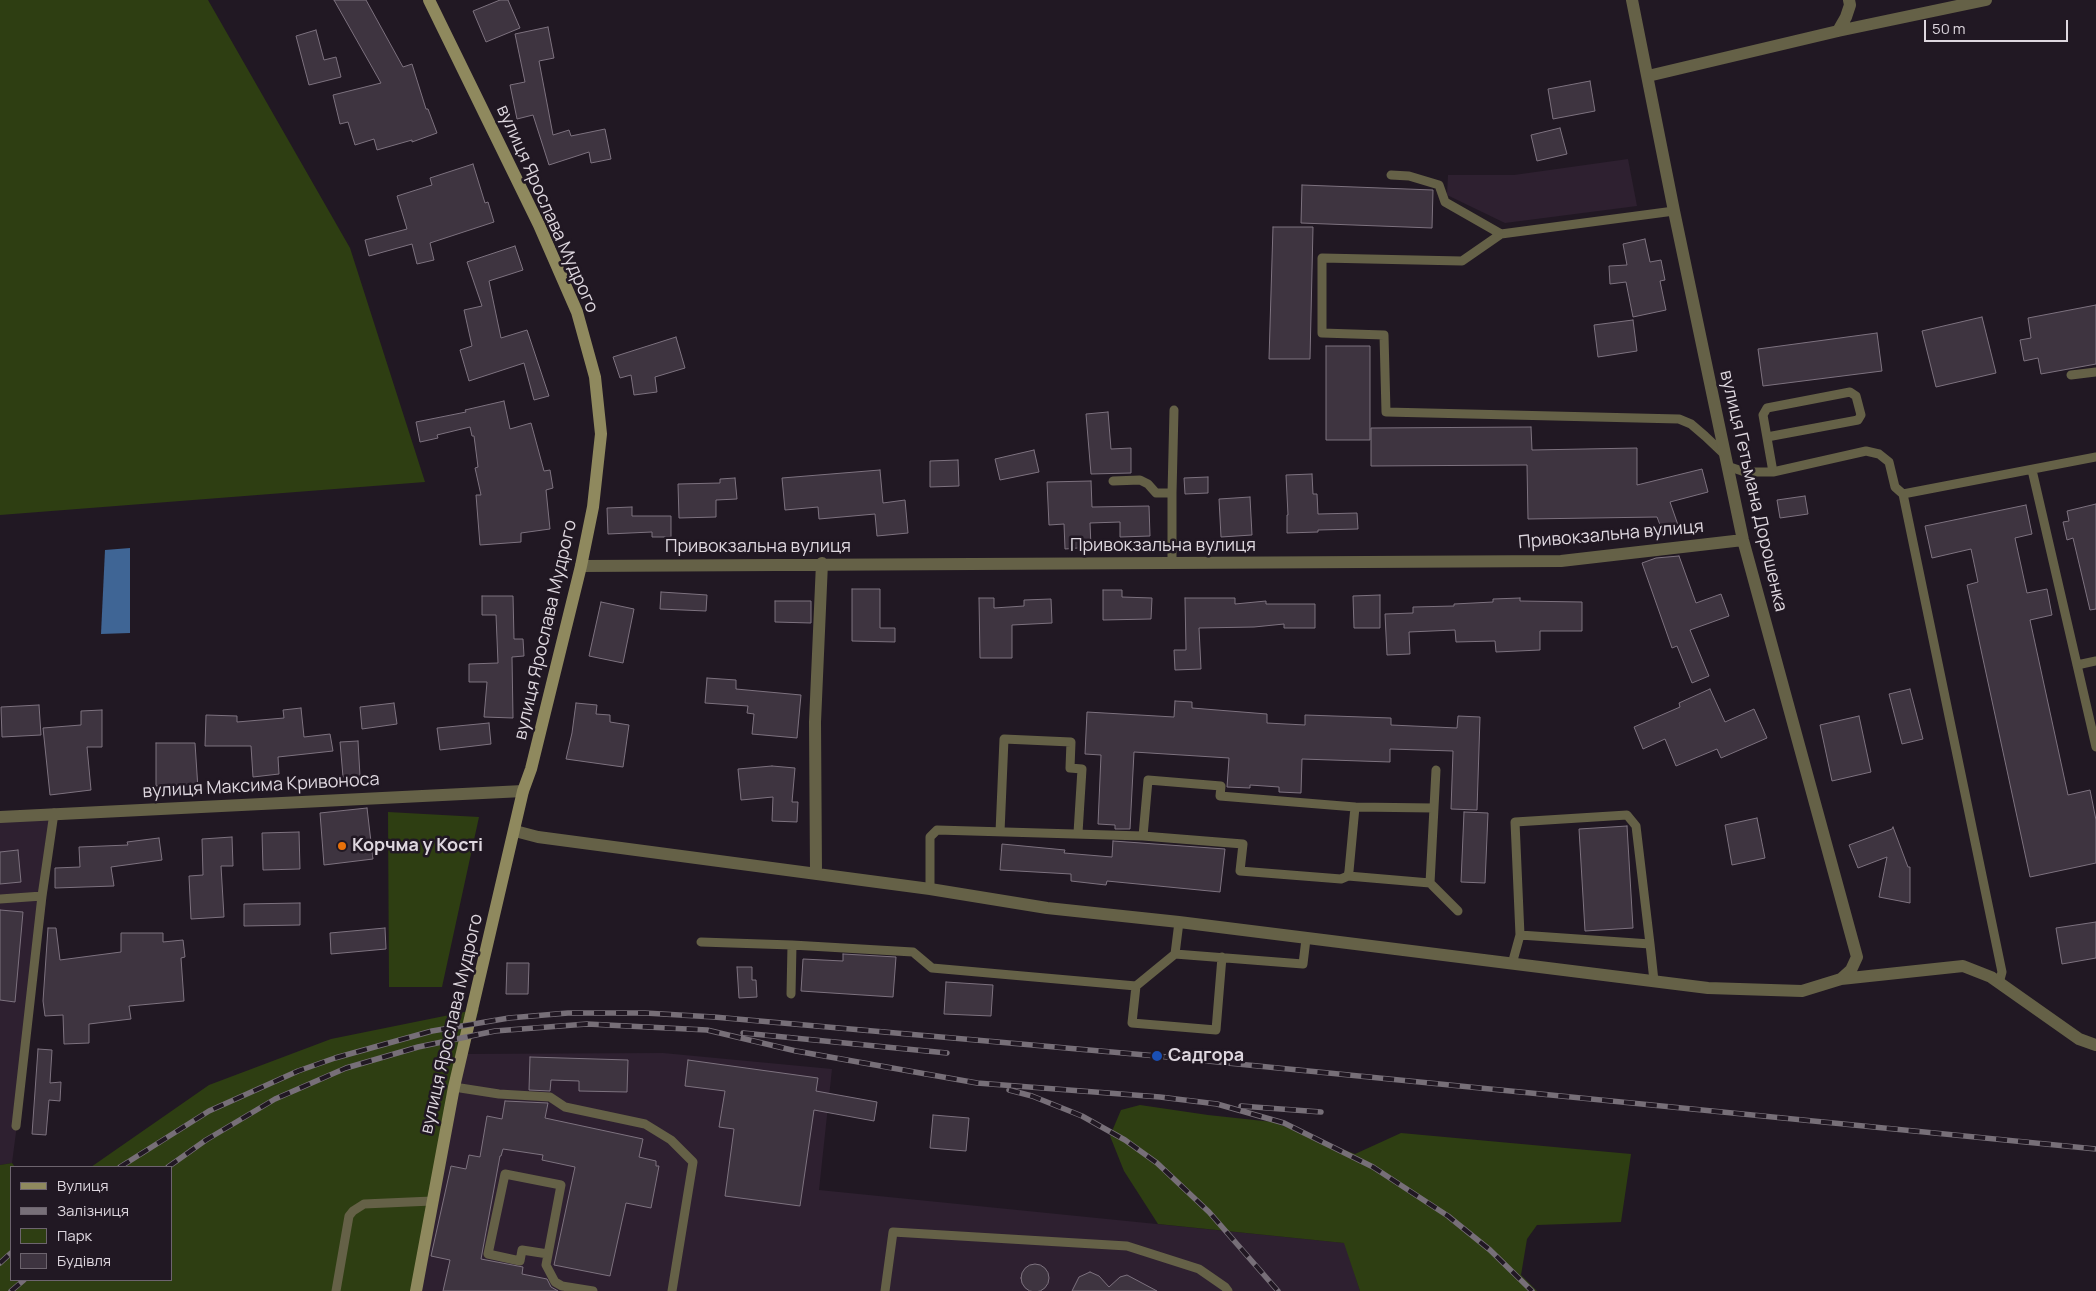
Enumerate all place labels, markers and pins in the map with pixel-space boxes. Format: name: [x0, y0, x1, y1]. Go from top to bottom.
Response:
place label: Корчма у Кості: [352, 835, 483, 857]
marker: Корчма у Кості: [336, 840, 348, 852]
place label: Садгора: [1168, 1045, 1244, 1067]
marker: Садгора: [1150, 1049, 1164, 1063]

